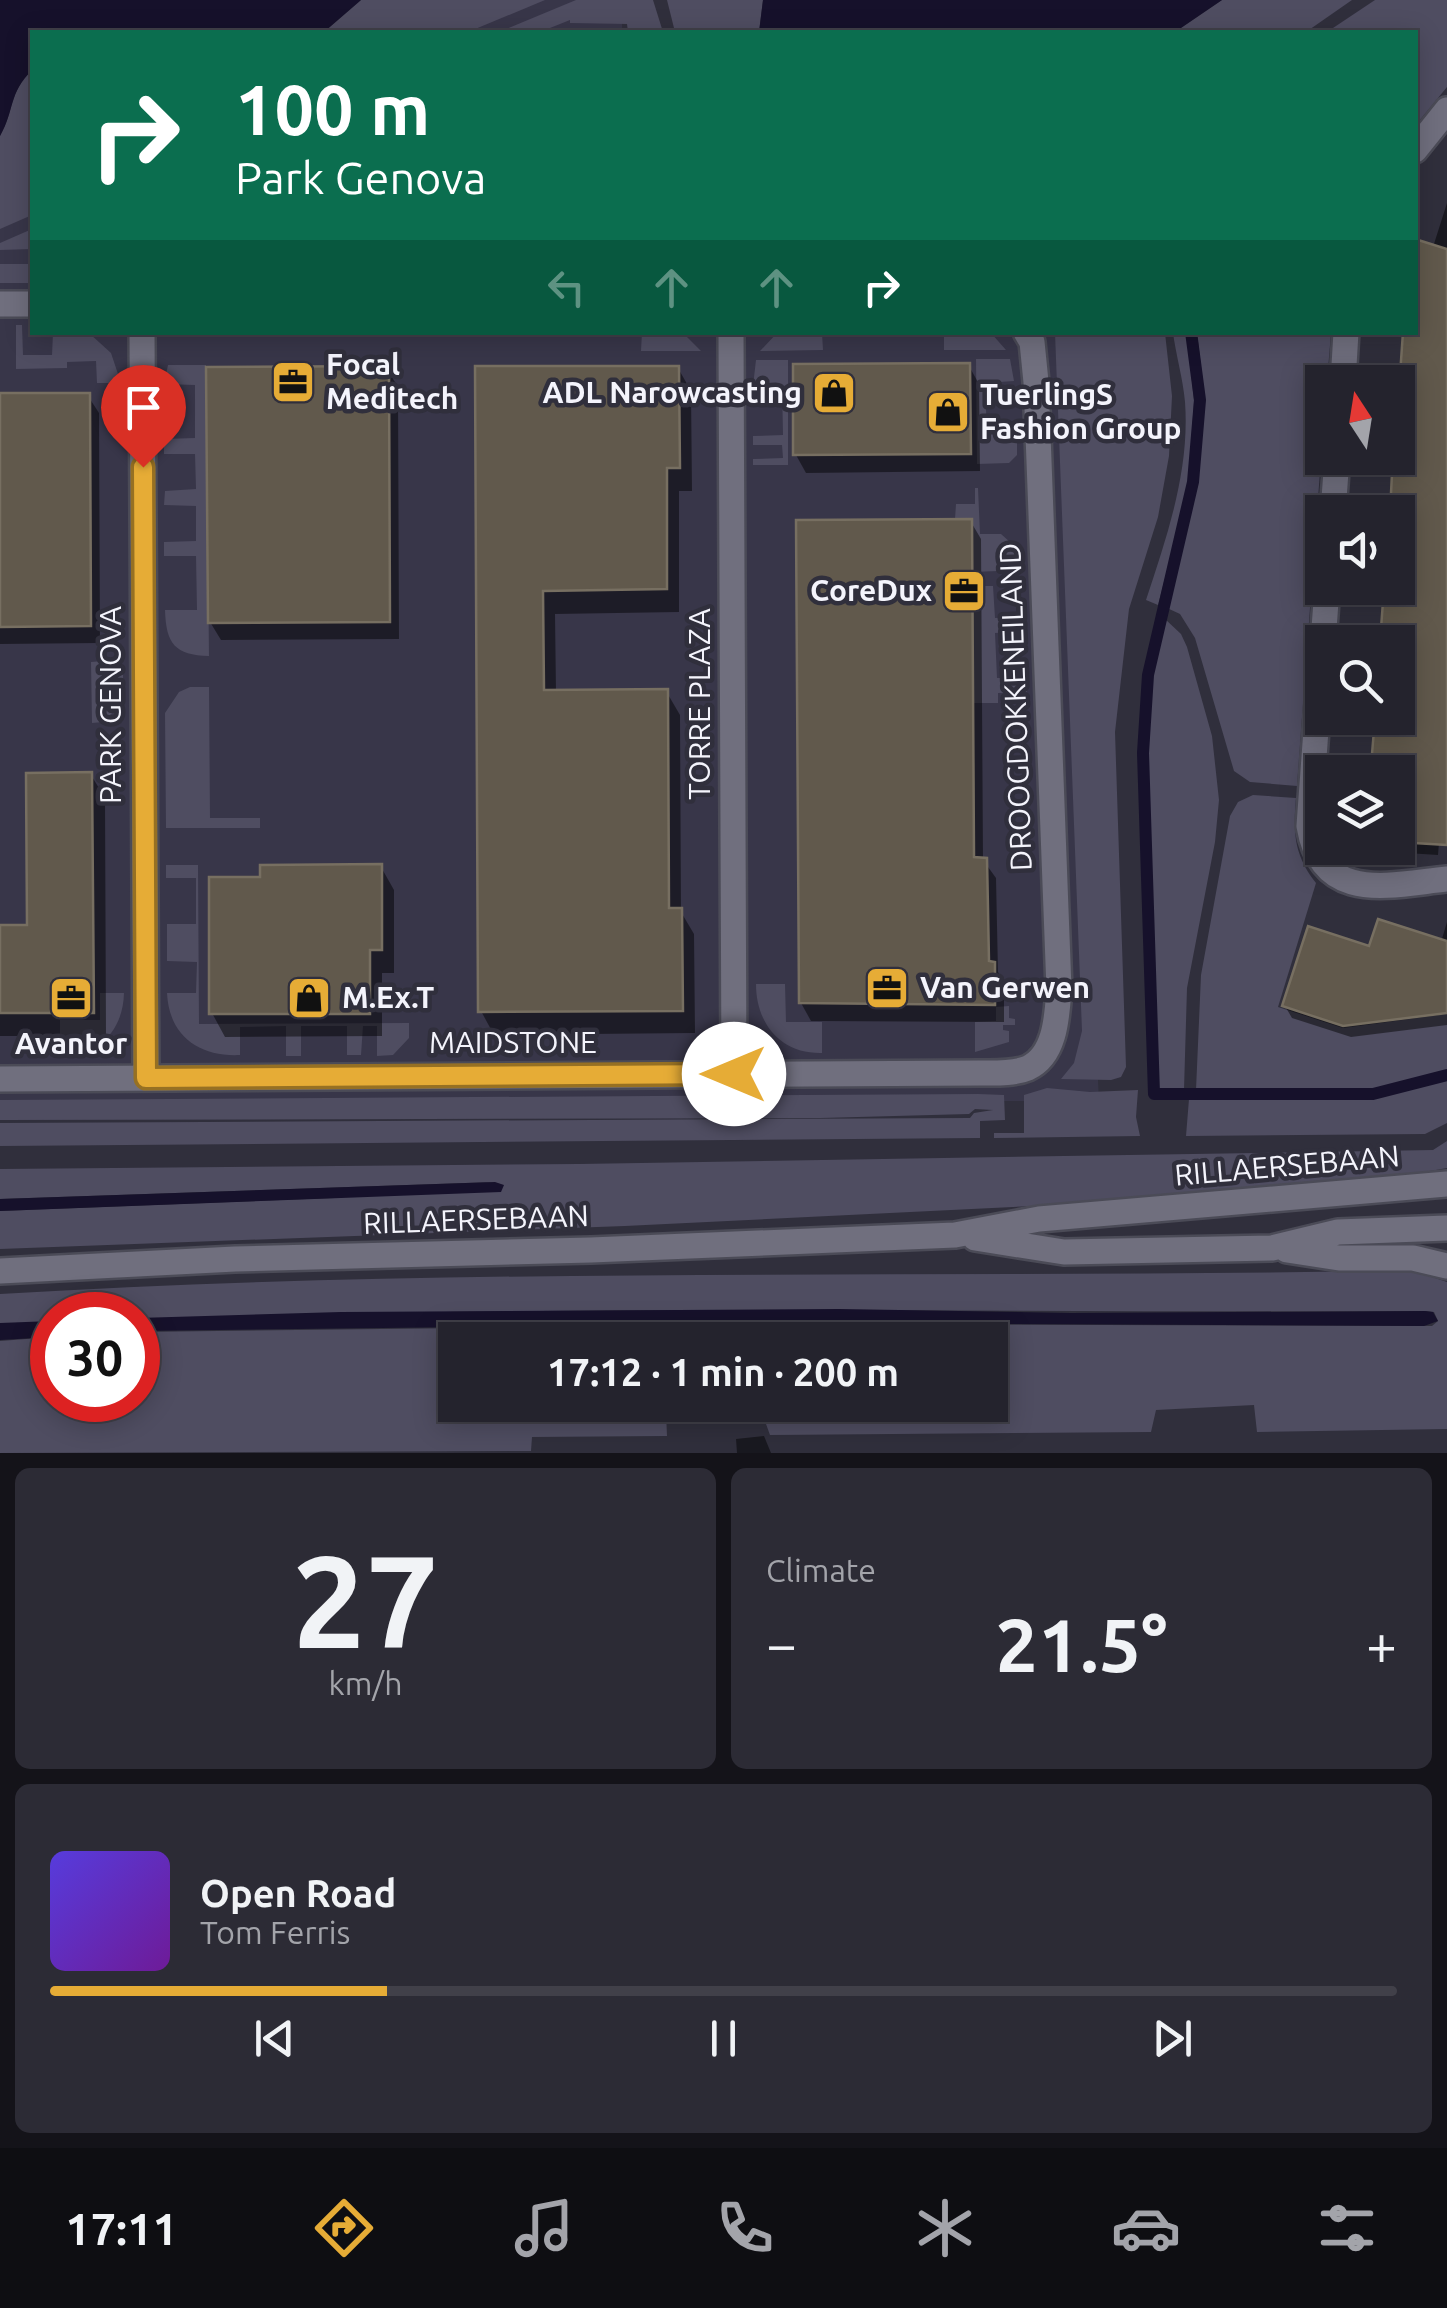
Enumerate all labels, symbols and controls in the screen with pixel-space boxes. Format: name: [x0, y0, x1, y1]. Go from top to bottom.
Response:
icon: right: [70, 70, 200, 200]
text: 100 m: [235, 70, 430, 148]
text: Park Genova: [235, 152, 486, 203]
icon: left: [539, 260, 594, 315]
icon: ahead: [644, 260, 699, 315]
icon: ahead: [749, 260, 804, 315]
icon: right: [854, 260, 909, 315]
place label: Focal Meditech: [326, 347, 458, 415]
office icon: Focal Meditech: [270, 359, 316, 405]
pin: [101, 365, 186, 468]
north arrow: [1305, 365, 1415, 475]
map controls: [1305, 365, 1415, 865]
shop icon: ADL Narowcasting: [811, 370, 857, 416]
place label: ADL Narowcasting: [543, 375, 802, 409]
place label: TuerlingS Fashion Group: [980, 377, 1182, 445]
icon: arrive: [116, 380, 171, 435]
shop icon: TuerlingS Fashion Group: [925, 389, 971, 435]
button: sound: [1305, 495, 1415, 605]
street label: DROOGDOKKENEILAND: [992, 542, 1038, 872]
office icon: CoreDux: [941, 568, 987, 614]
place label: CoreDux: [810, 573, 932, 607]
street label: PARK GENOVA: [93, 605, 127, 804]
street label: TORRE PLAZA: [682, 608, 716, 800]
button: search: [1305, 625, 1415, 735]
button: layers: [1305, 755, 1415, 865]
office icon: Van Gerwen: [864, 965, 910, 1011]
place label: Van Gerwen: [920, 970, 1090, 1004]
office icon: Avantor: [48, 975, 94, 1021]
shop icon: M.Ex.T: [286, 975, 332, 1021]
place label: M.Ex.T: [342, 980, 434, 1014]
position arrow: [682, 1022, 786, 1126]
street label: MAIDSTONE: [429, 1025, 597, 1059]
place label: Avantor: [15, 1026, 128, 1060]
street label: RILLAERSEBAAN: [1173, 1138, 1401, 1192]
street label: RILLAERSEBAAN: [363, 1198, 589, 1240]
speed limit sign: 30: [30, 1292, 160, 1422]
text: 17:12 · 1 min · 200 m: [547, 1351, 899, 1393]
text: 27: [292, 1527, 439, 1673]
text: Climate: [766, 1552, 876, 1588]
text: 21.5°: [996, 1602, 1167, 1686]
text: −: [766, 1613, 797, 1674]
text: +: [1366, 1613, 1397, 1674]
text: km/h: [329, 1665, 402, 1701]
text: Open Road: [200, 1872, 396, 1914]
text: Tom Ferris: [200, 1914, 350, 1950]
icon: previous: [247, 2011, 302, 2066]
icon: pause: [696, 2011, 751, 2066]
icon: next: [1145, 2011, 1200, 2066]
icon: directions: [309, 2193, 379, 2263]
icon: music: [509, 2193, 579, 2263]
icon: phone: [710, 2193, 780, 2263]
icon: climate: [910, 2193, 980, 2263]
icon: car: [1111, 2193, 1181, 2263]
icon: filters: [1312, 2193, 1382, 2263]
text: 17:11: [65, 2203, 178, 2254]

